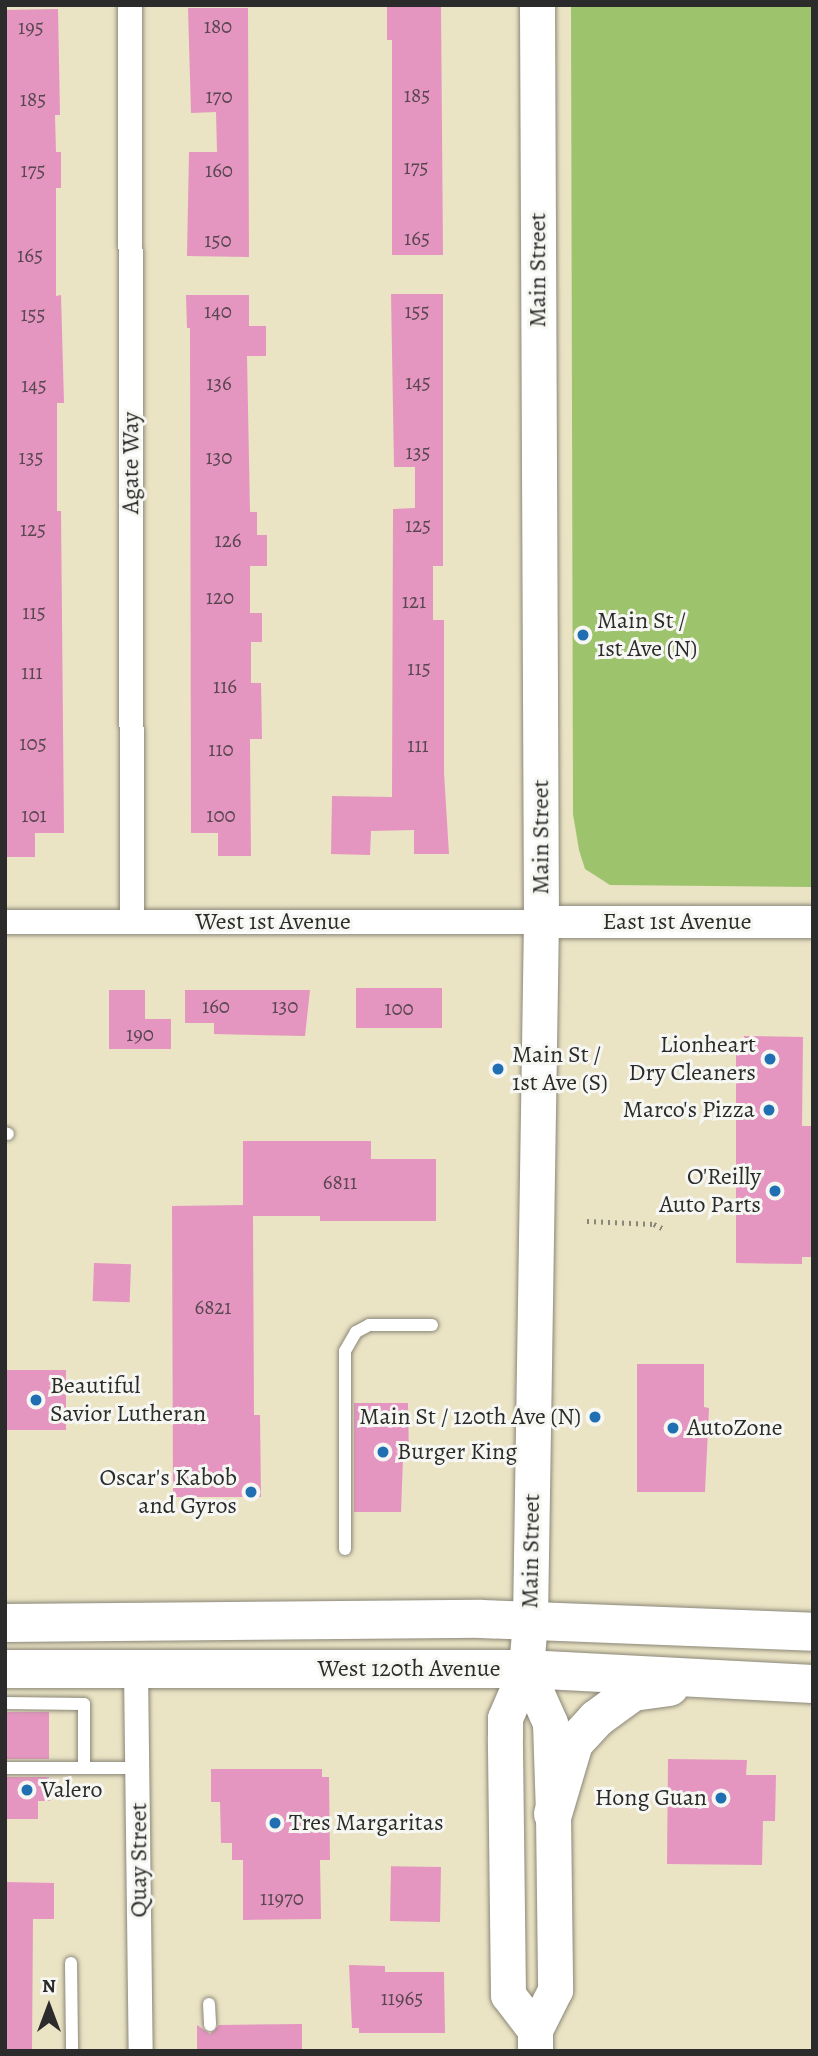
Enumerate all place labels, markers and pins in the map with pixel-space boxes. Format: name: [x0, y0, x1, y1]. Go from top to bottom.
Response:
place label: Main St / 1st Ave (N): [597, 607, 697, 663]
marker: Main St / 1st Ave (N): [575, 627, 591, 643]
place label: Lionheart Dry Cleaners: [629, 1031, 756, 1087]
place label: Main St / 1st Ave (S): [512, 1041, 608, 1097]
marker: Lionheart Dry Cleaners: [762, 1051, 778, 1067]
marker: Main St / 1st Ave (S): [490, 1061, 506, 1077]
place label: Marco's Pizza: [623, 1096, 755, 1124]
marker: Marco's Pizza: [761, 1102, 777, 1118]
place label: O'Reilly Auto Parts: [659, 1163, 761, 1219]
marker: O'Reilly Auto Parts: [767, 1183, 783, 1199]
place label: Beautiful Savior Lutheran: [50, 1372, 206, 1428]
marker: Beautiful Savior Lutheran: [28, 1392, 44, 1408]
place label: Main St / 120th Ave (N): [359, 1403, 581, 1431]
marker: Main St / 120th Ave (N): [587, 1409, 603, 1425]
place label: AutoZone: [687, 1414, 782, 1442]
marker: AutoZone: [665, 1420, 681, 1436]
place label: Burger King: [397, 1438, 517, 1466]
marker: Burger King: [375, 1444, 391, 1460]
place label: Oscar's Kabob and Gyros: [99, 1464, 237, 1520]
marker: Oscar's Kabob and Gyros: [243, 1484, 259, 1500]
place label: Valero: [41, 1776, 102, 1804]
marker: Valero: [19, 1782, 35, 1798]
place label: Hong Guan: [595, 1784, 707, 1812]
marker: Hong Guan: [713, 1790, 729, 1806]
place label: Tres Margaritas: [289, 1809, 444, 1837]
marker: Tres Margaritas: [267, 1815, 283, 1831]

